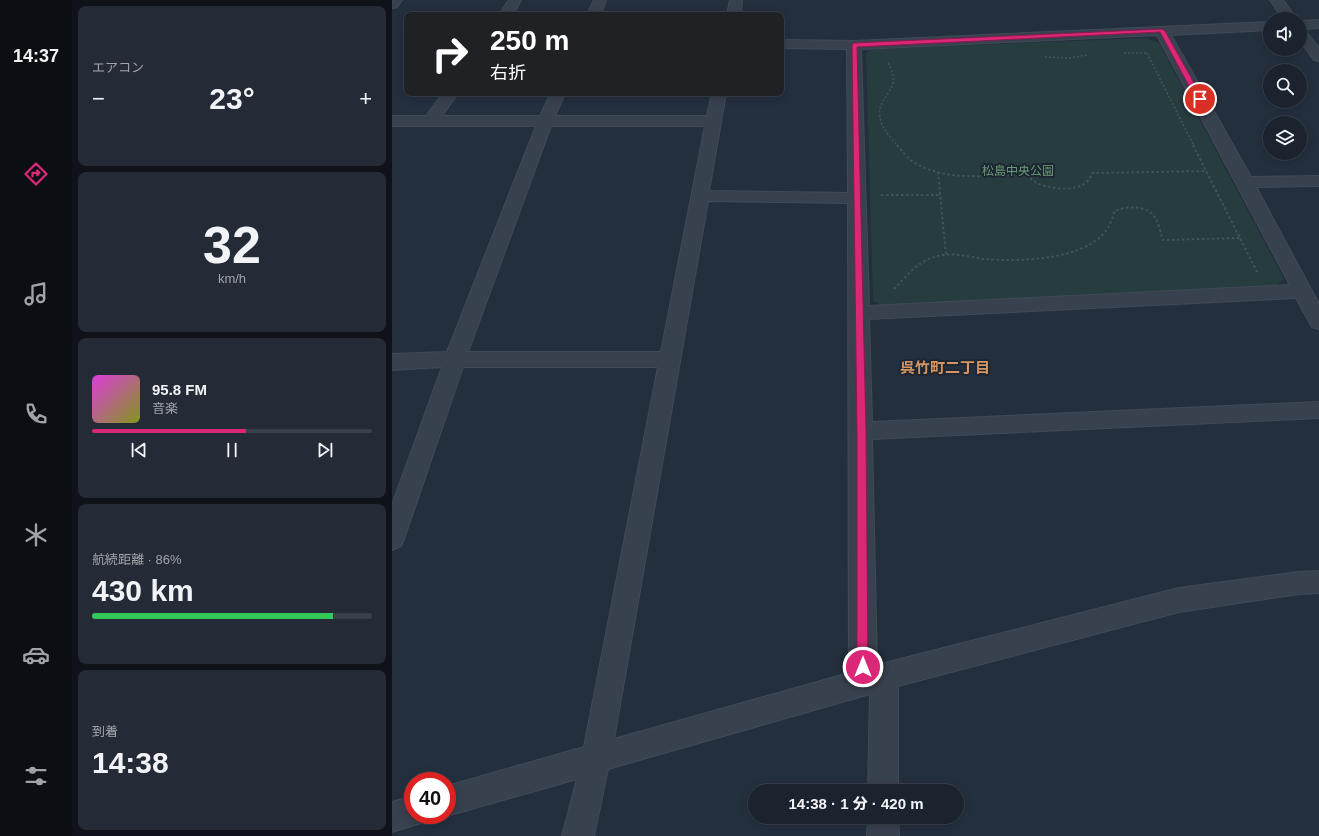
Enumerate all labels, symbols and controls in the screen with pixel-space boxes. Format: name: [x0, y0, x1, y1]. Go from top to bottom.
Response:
map controls: [1263, 12, 1307, 160]
button: sound: [1263, 12, 1307, 56]
text: 250 m: [490, 25, 569, 56]
icon: right: [424, 28, 476, 80]
text: 14:37: [13, 46, 59, 66]
text: エアコン: [92, 60, 144, 75]
text: 右折: [490, 63, 526, 83]
button: search: [1263, 64, 1307, 108]
text: 23°: [209, 82, 255, 115]
pin: [1183, 82, 1217, 116]
text: −: [92, 86, 105, 111]
text: +: [359, 86, 372, 111]
icon: arrive: [1189, 88, 1211, 110]
button: layers: [1263, 116, 1307, 160]
icon: directions: [22, 160, 50, 188]
park label: 松島中央公園: [982, 164, 1054, 178]
text: 32: [203, 216, 261, 274]
text: km/h: [218, 271, 246, 286]
icon: music: [22, 280, 50, 308]
district label: 呉竹町二丁目: [900, 359, 990, 376]
text: 95.8 FM: [152, 381, 207, 398]
icon: phone: [22, 400, 50, 428]
text: 音楽: [152, 401, 178, 416]
icon: previous: [128, 439, 150, 461]
icon: pause: [221, 439, 243, 461]
icon: next: [314, 439, 336, 461]
icon: climate: [22, 521, 50, 549]
text: 航続距離 · 86%: [92, 552, 182, 567]
text: 430 km: [92, 574, 194, 607]
icon: car: [22, 641, 50, 669]
position arrow: [842, 646, 884, 688]
text: 到着: [92, 724, 118, 739]
text: 14:38: [92, 746, 169, 779]
icon: filters: [22, 762, 50, 790]
speed limit sign: 40: [404, 772, 456, 824]
text: 14:38 · 1 分 · 420 m: [788, 795, 924, 812]

